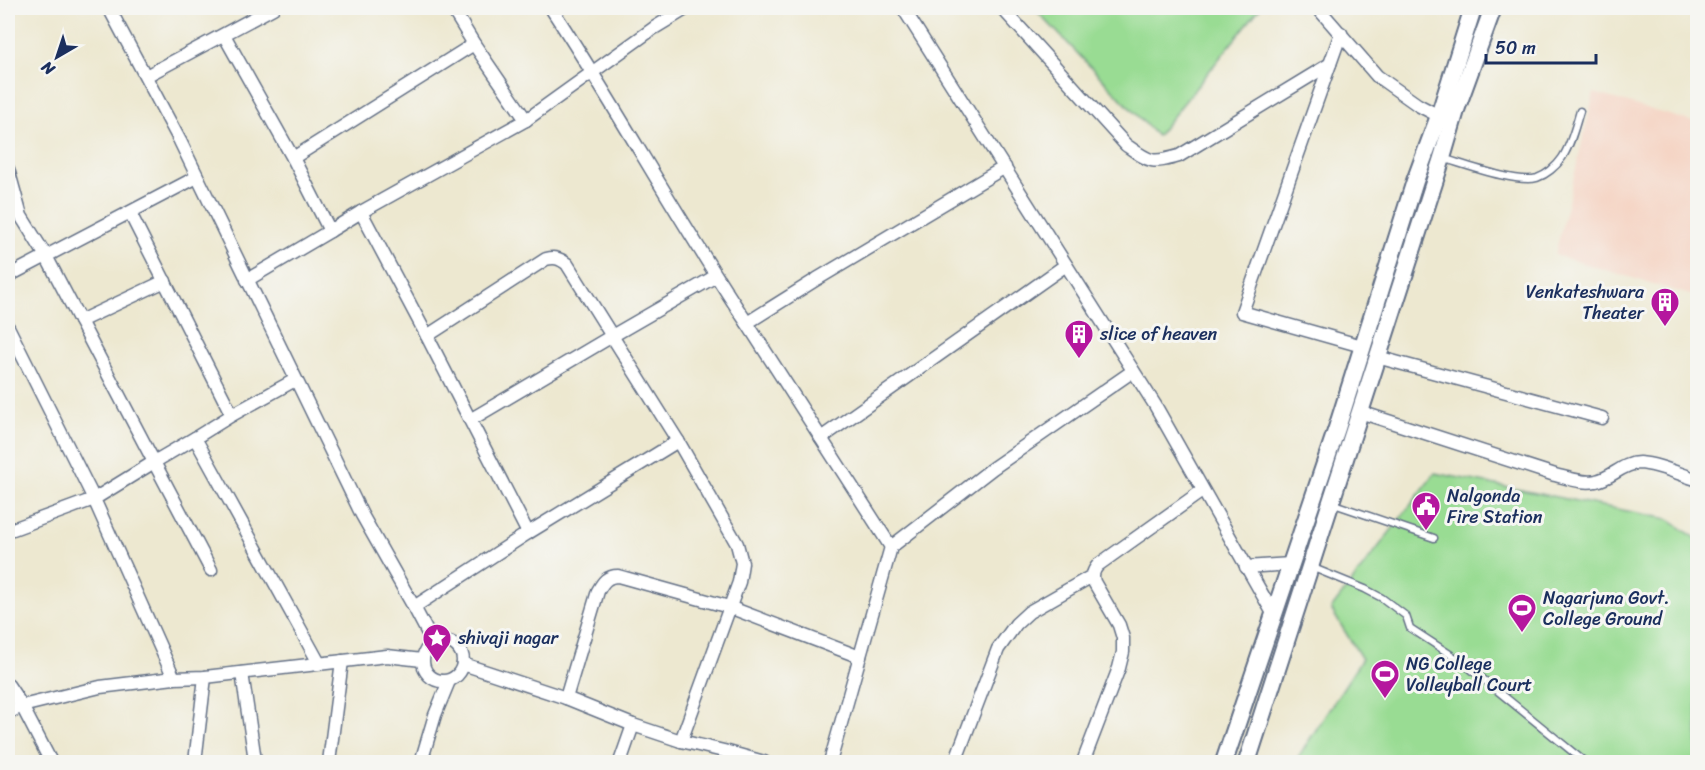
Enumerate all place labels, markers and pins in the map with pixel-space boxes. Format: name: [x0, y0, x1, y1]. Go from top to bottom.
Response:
place label: Venkateshwara Theater: [1526, 276, 1646, 329]
building icon: Venkateshwara Theater: [1649, 286, 1681, 328]
building icon: slice of heaven: [1063, 318, 1095, 360]
place label: slice of heaven: [1099, 318, 1218, 350]
place label: Nalgonda Fire Station: [1447, 480, 1543, 533]
public building icon: Nalgonda Fire Station: [1410, 490, 1442, 532]
place label: Nagarjuna Govt. College Ground: [1543, 582, 1670, 635]
sports icon: Nagarjuna Govt. College Ground: [1506, 592, 1538, 634]
place icon: shivaji nagar: [421, 622, 453, 664]
place label: shivaji nagar: [457, 622, 559, 654]
place label: NG College Volleyball Court: [1406, 648, 1532, 701]
sports icon: NG College Volleyball Court: [1369, 658, 1401, 700]

